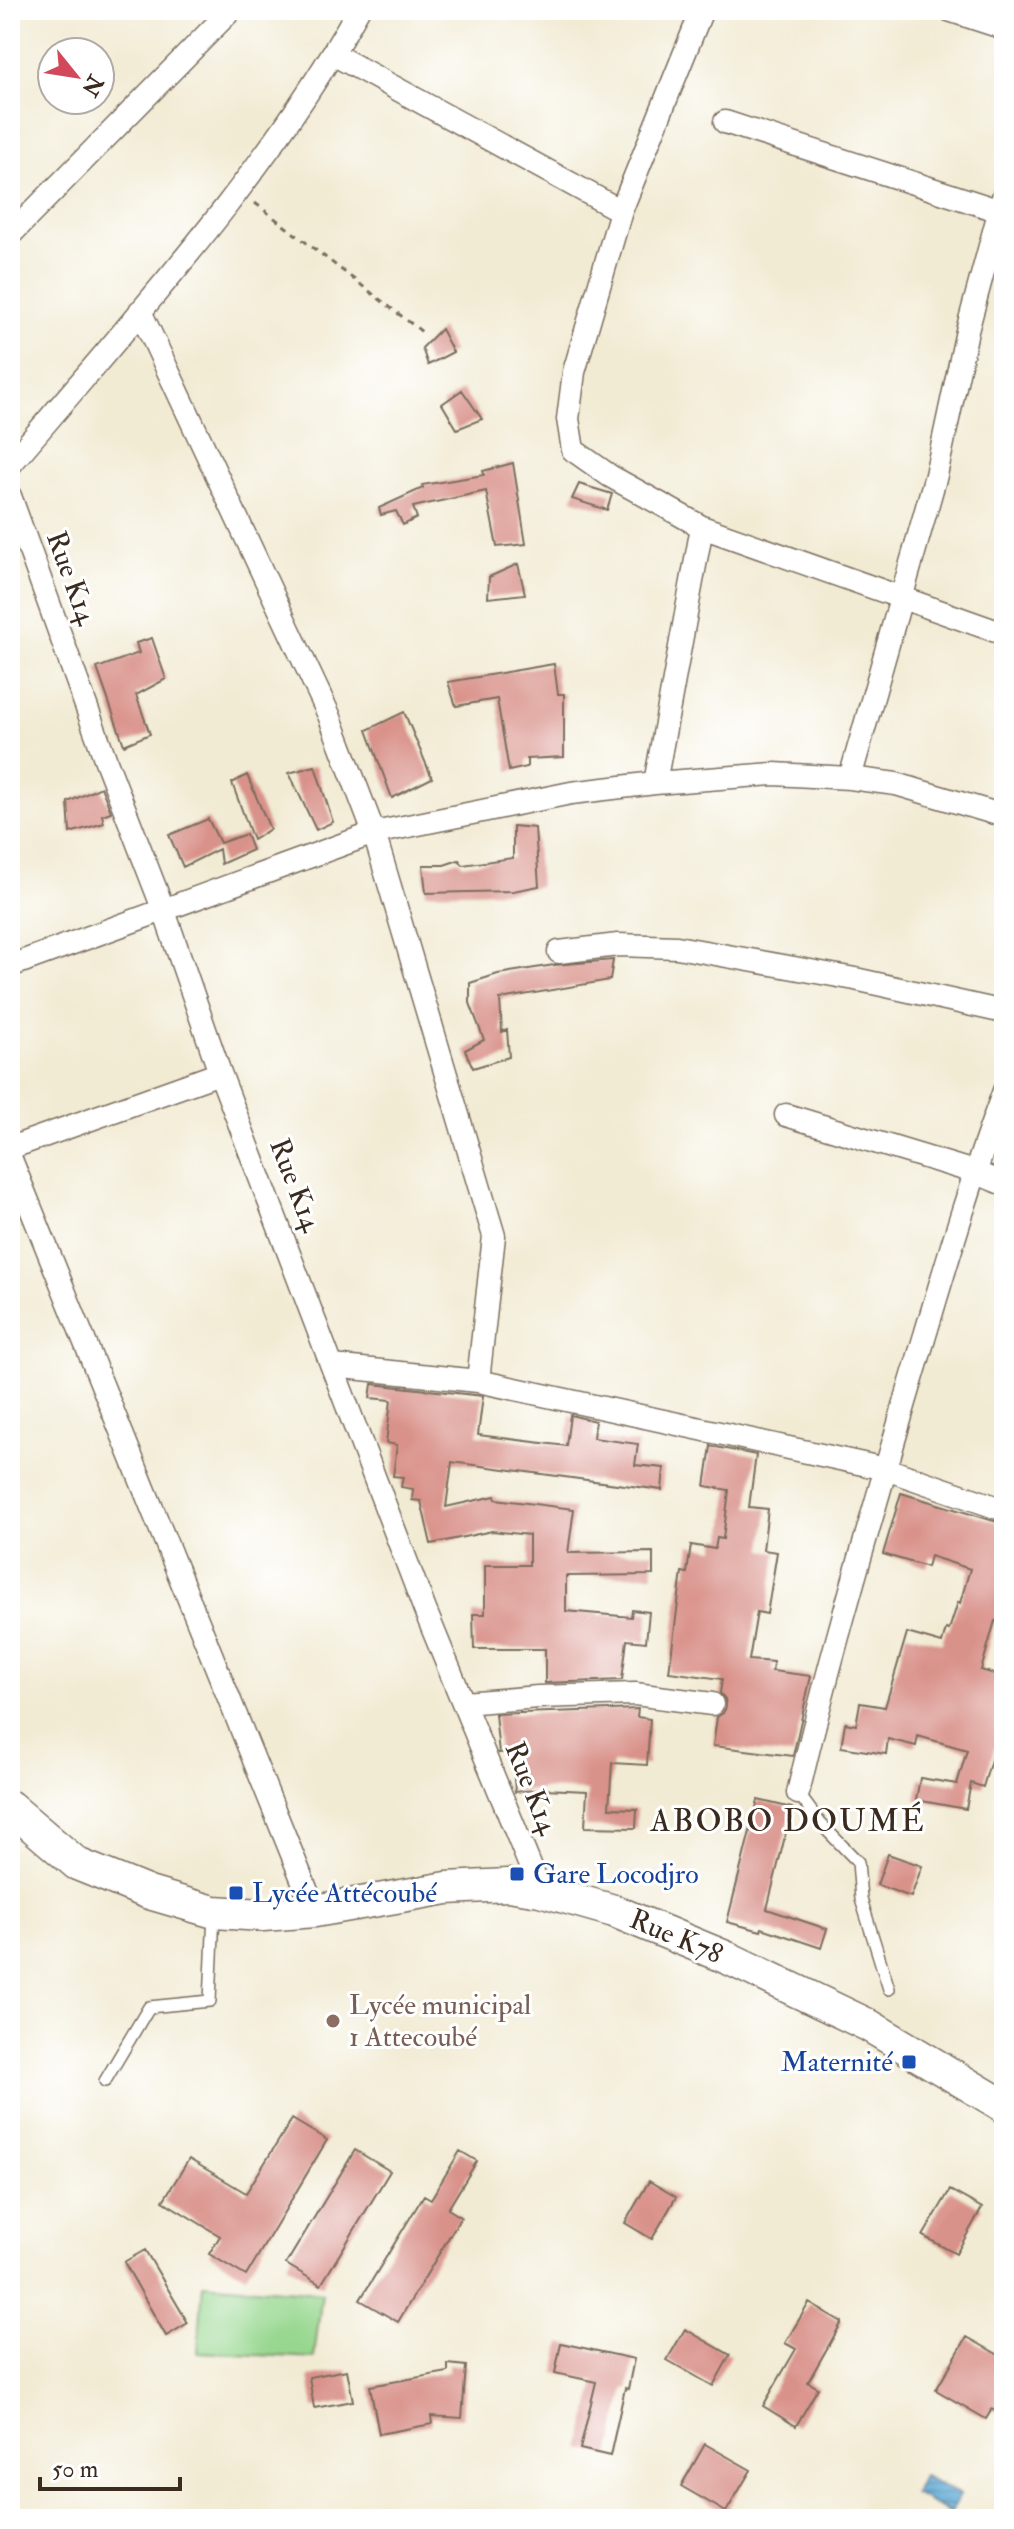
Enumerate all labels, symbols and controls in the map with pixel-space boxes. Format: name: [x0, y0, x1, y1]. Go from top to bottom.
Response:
north arrow: [36, 36, 116, 116]
text: N: [75, 69, 110, 101]
street label: Rue K14: [38, 527, 105, 631]
street label: Rue K14: [261, 1134, 329, 1238]
street label: Rue K14: [497, 1737, 566, 1841]
district label: ABOBO DOUMÉ: [649, 1801, 926, 1841]
place label: Gare Locodjro: [533, 1857, 699, 1892]
marker: Gare Locodjro: [508, 1865, 526, 1883]
place label: Lycée Attécoubé: [252, 1876, 437, 1911]
marker: Lycée Attécoubé: [227, 1884, 245, 1902]
street label: Rue K78: [624, 1902, 728, 1972]
place label: Lycée municipal 1 Attecoubé: [349, 1988, 531, 2055]
marker: Lycée municipal 1 Attecoubé: [324, 2012, 342, 2030]
place label: Maternité: [781, 2045, 893, 2080]
marker: Maternité: [900, 2053, 918, 2071]
scale bar: [40, 2441, 180, 2491]
text: 50 m: [52, 2454, 99, 2485]

